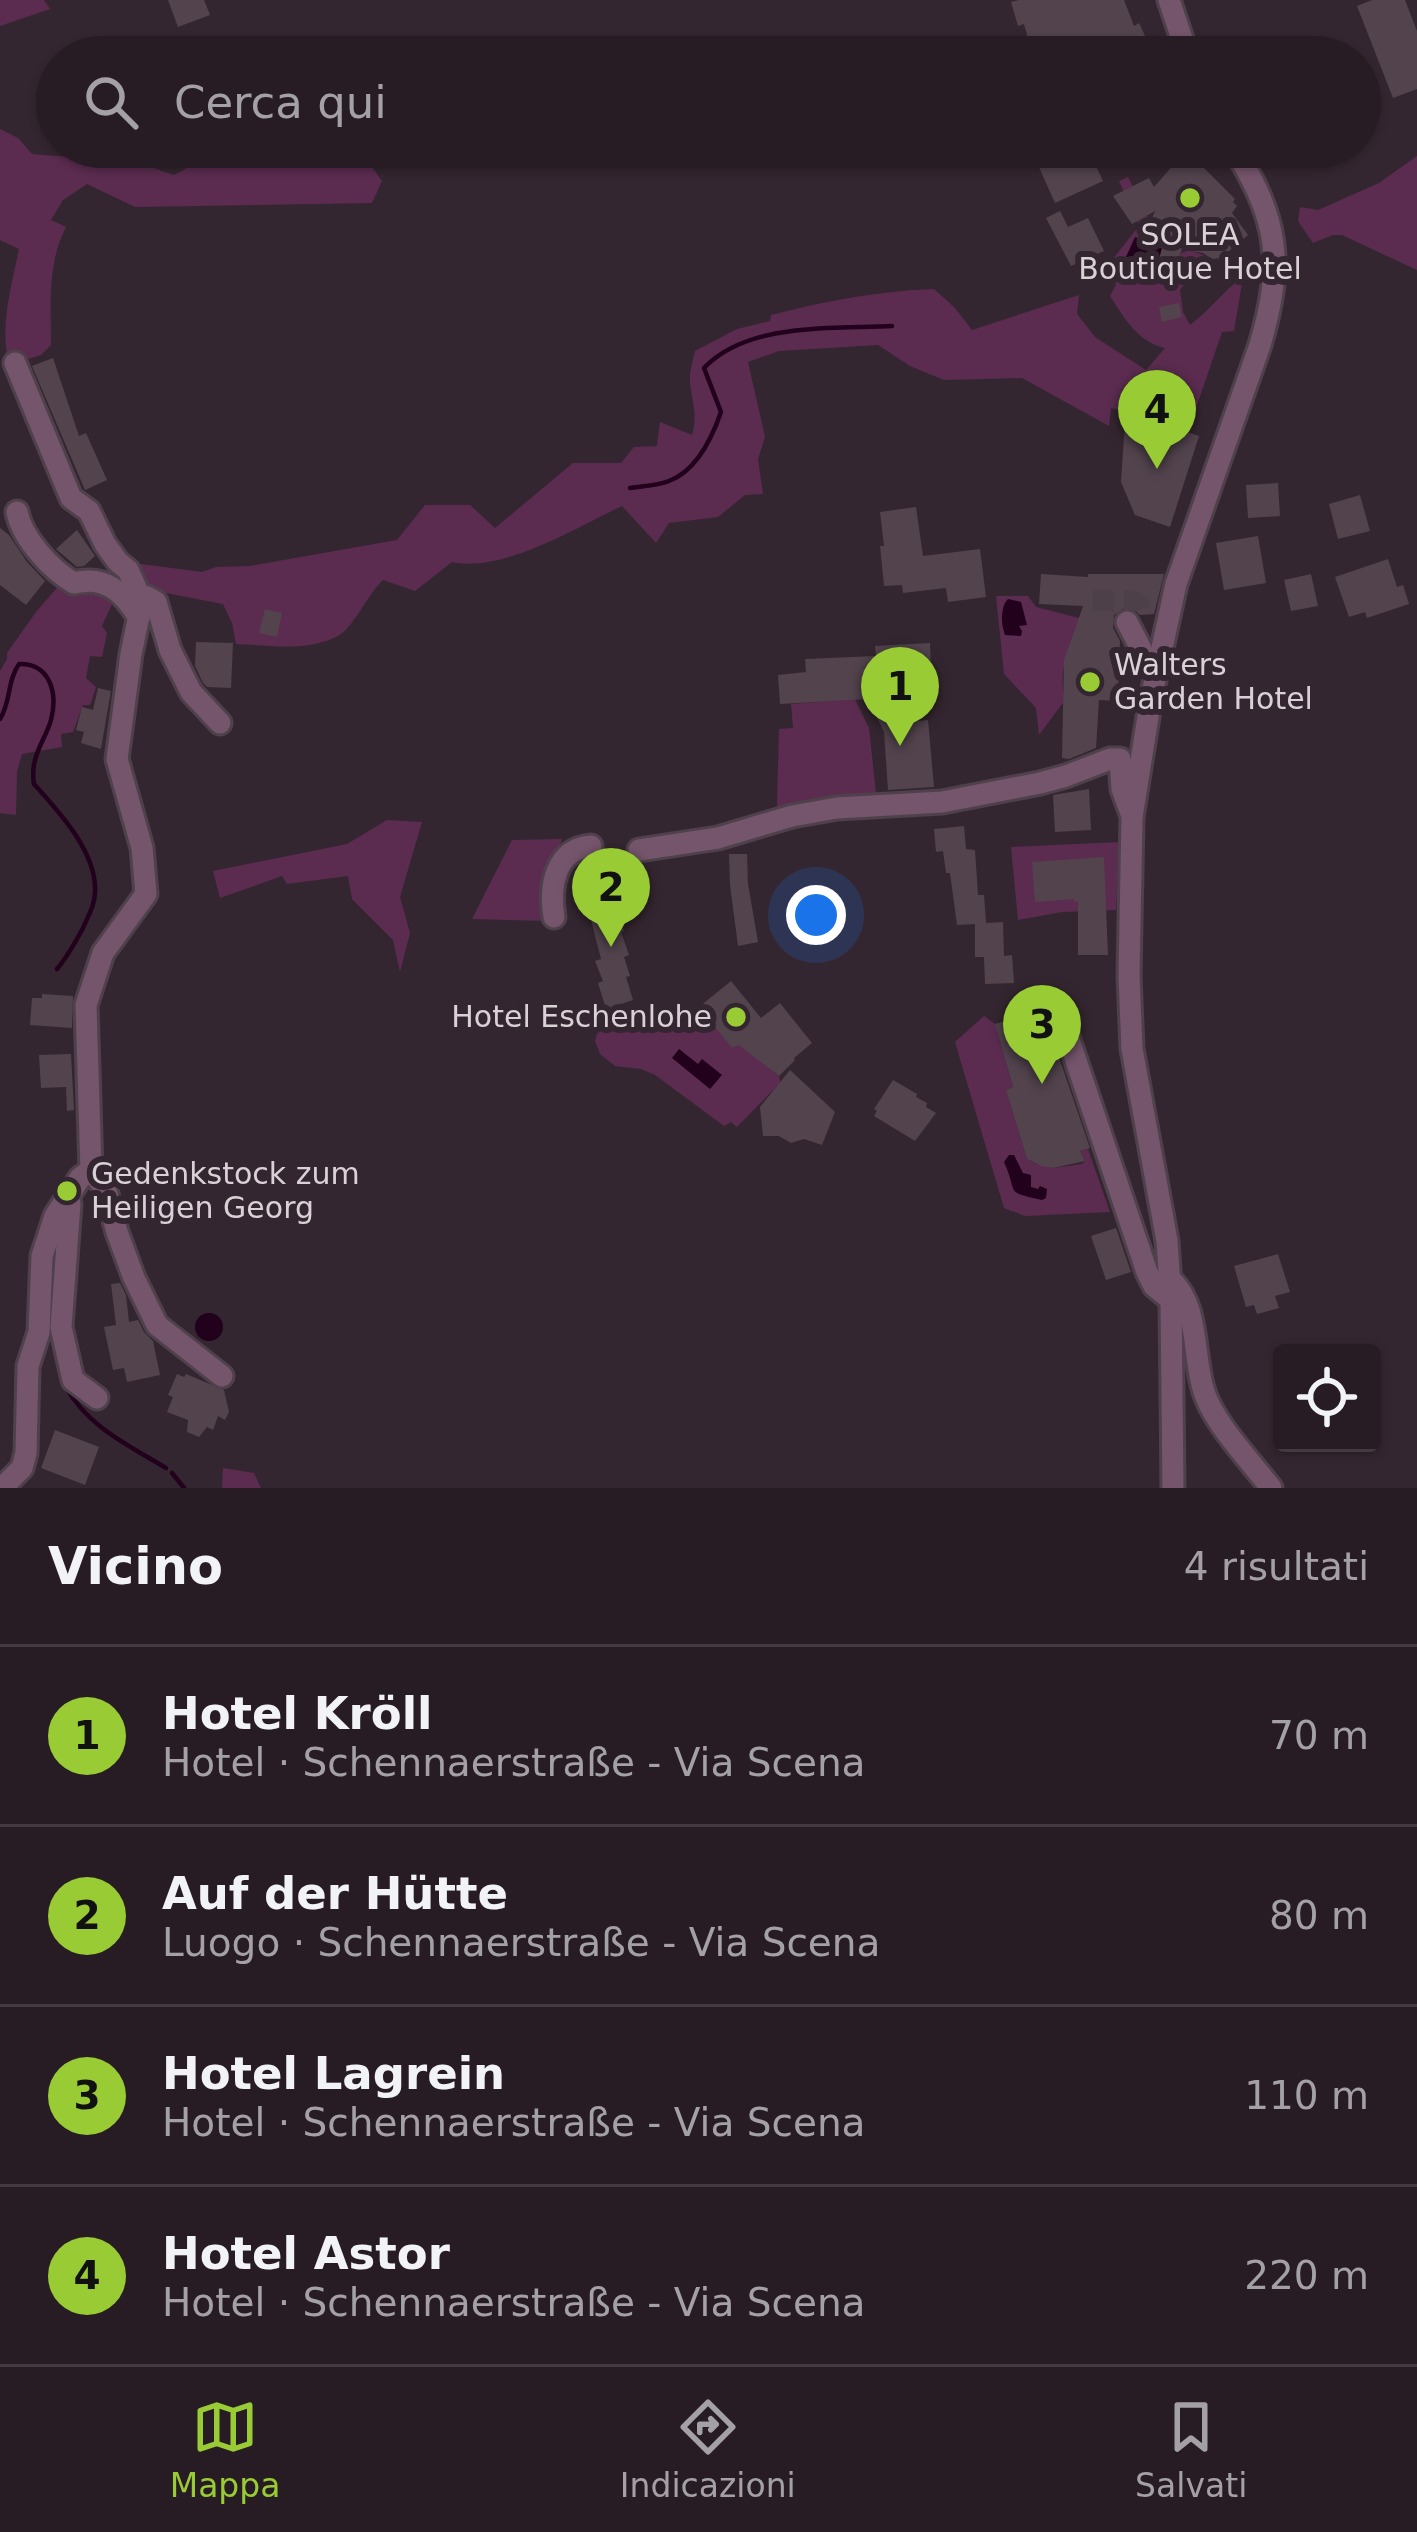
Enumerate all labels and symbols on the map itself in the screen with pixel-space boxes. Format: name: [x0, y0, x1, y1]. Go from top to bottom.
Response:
marker: SOLEA Boutique Hotel: [1177, 185, 1203, 211]
place label: SOLEA Boutique Hotel: [1078, 217, 1302, 286]
pin: 4: [1118, 370, 1196, 469]
pin: 1: [861, 647, 939, 746]
place label: Walters Garden Hotel: [1114, 647, 1313, 716]
marker: Walters Garden Hotel: [1077, 669, 1103, 695]
pin: 2: [572, 848, 650, 947]
your location: [786, 885, 846, 945]
pin: 3: [1003, 985, 1081, 1084]
place label: Hotel Eschenlohe: [451, 999, 712, 1034]
marker: Hotel Eschenlohe: [723, 1004, 749, 1030]
place label: Gedenkstock zum Heiligen Georg: [91, 1156, 360, 1225]
marker: Gedenkstock zum Heiligen Georg: [54, 1178, 80, 1204]

